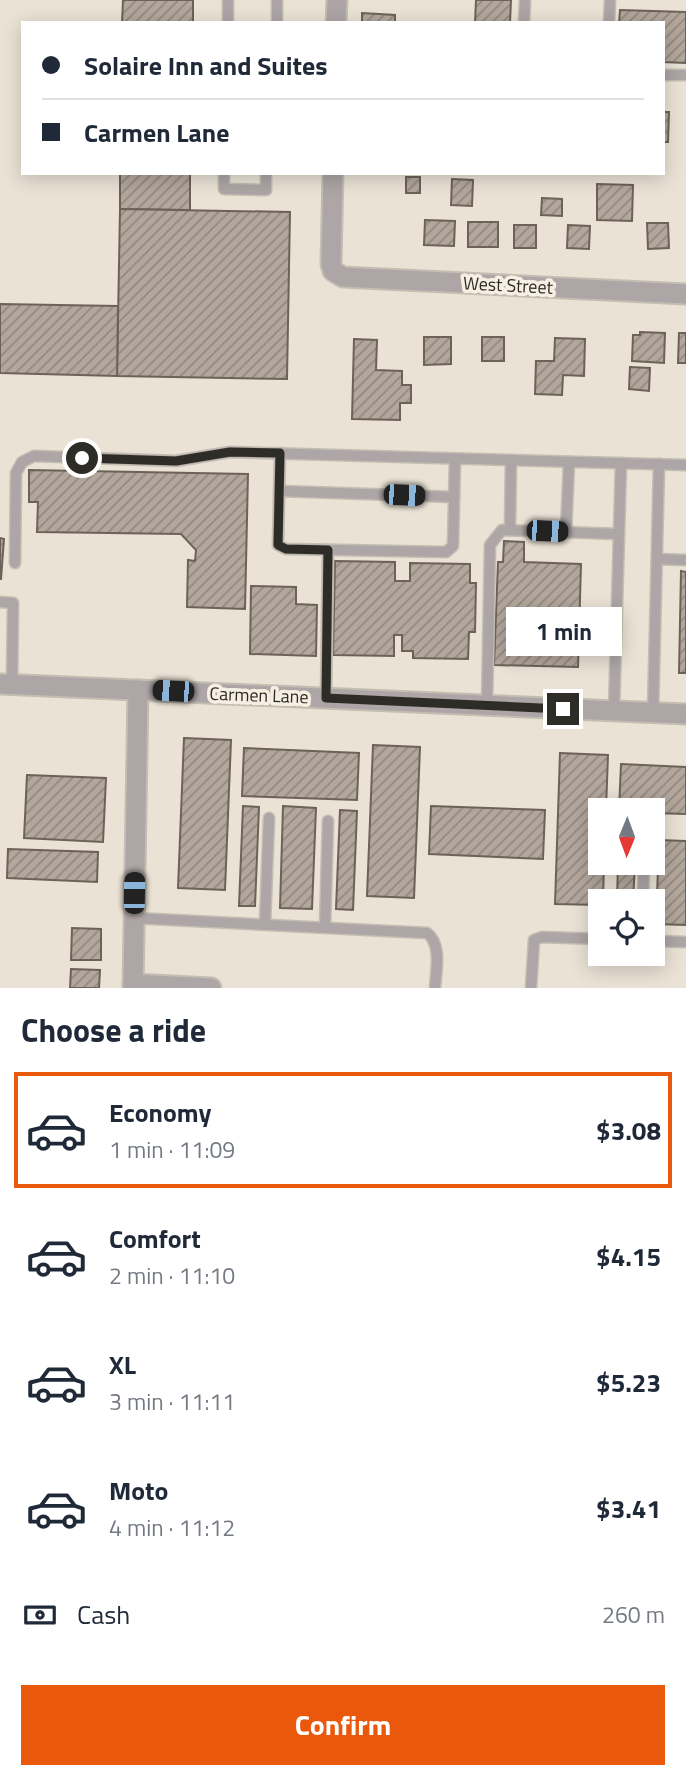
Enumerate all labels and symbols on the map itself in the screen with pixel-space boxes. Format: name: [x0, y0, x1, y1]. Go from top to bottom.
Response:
street label: West Street: [462, 269, 554, 301]
route start: [66, 442, 98, 474]
car: [383, 484, 426, 506]
car: [526, 520, 569, 542]
callout: 1 min: [505, 608, 621, 656]
car: [152, 679, 195, 703]
street label: Carmen Lane: [209, 680, 309, 710]
route end: [547, 693, 579, 725]
north arrow: [588, 798, 665, 875]
car: [124, 872, 145, 914]

